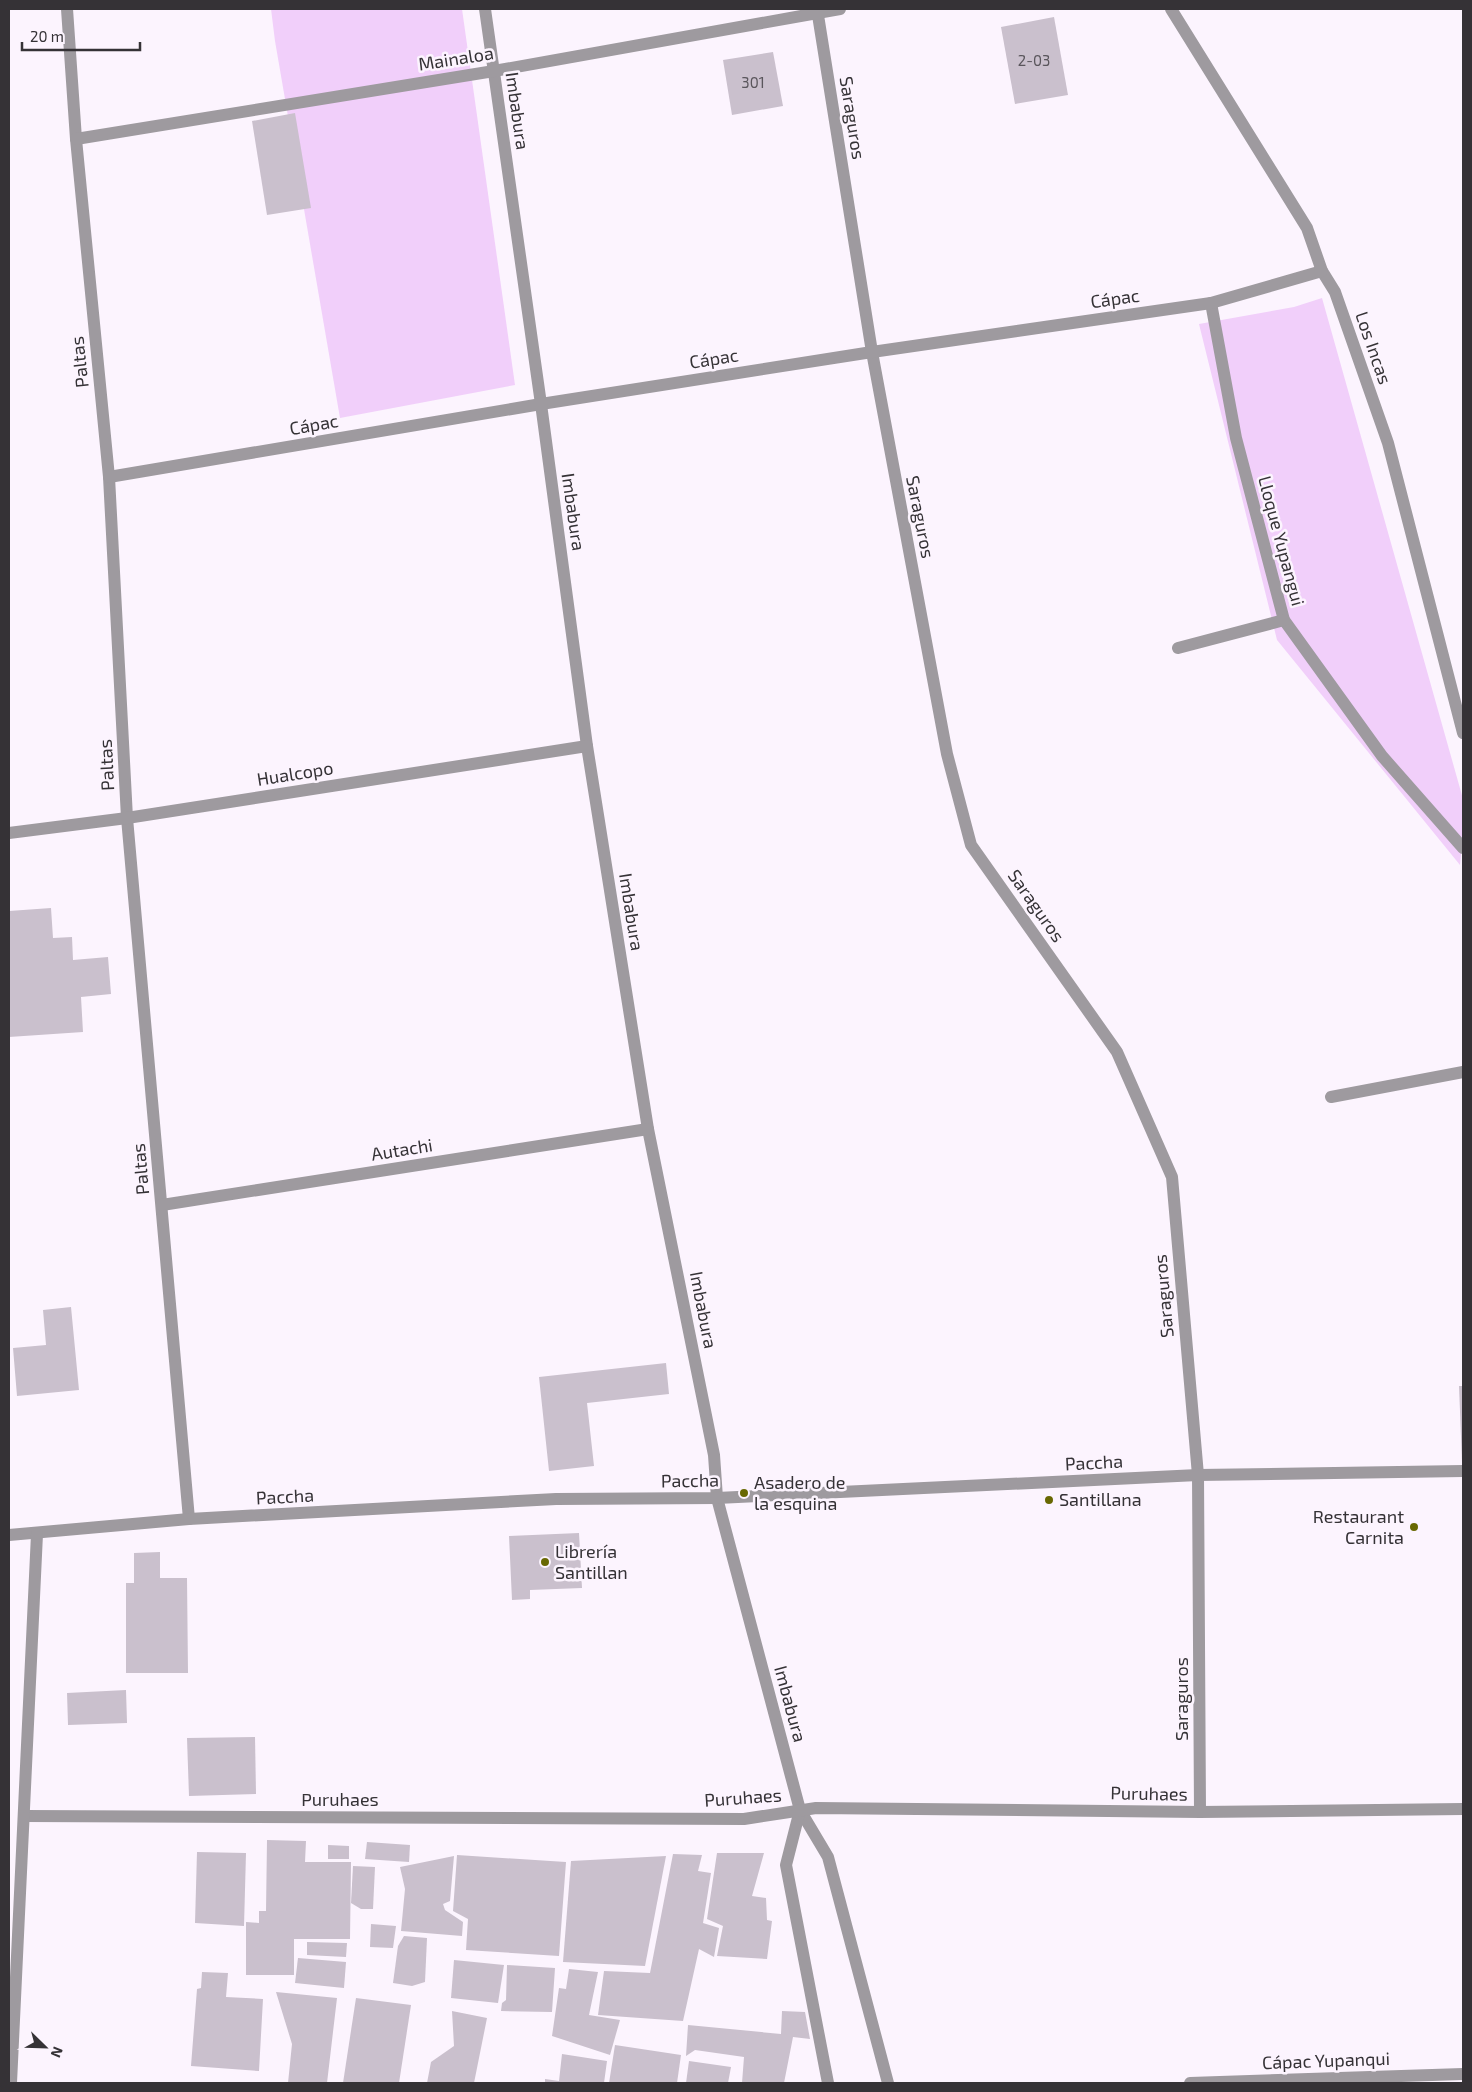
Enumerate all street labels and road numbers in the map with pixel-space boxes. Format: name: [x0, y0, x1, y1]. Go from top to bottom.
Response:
street label: Mainaloa: [417, 41, 495, 75]
street label: Imbabura: [502, 71, 534, 151]
street label: Saraguros: [836, 75, 870, 161]
street label: Cápac: [1089, 284, 1141, 312]
street label: Los Incas: [1351, 308, 1397, 387]
street label: Paltas: [65, 335, 93, 389]
street label: Cápac: [688, 343, 740, 373]
street label: Cápac: [288, 409, 340, 439]
street label: Imbabura: [558, 472, 590, 552]
street label: Lloque Yupangui: [1254, 473, 1310, 608]
street label: Saraguros: [902, 474, 940, 560]
street label: Paltas: [94, 739, 118, 791]
street label: Hualcopo: [255, 756, 335, 790]
street label: Saraguros: [1004, 865, 1070, 946]
street label: Imbabura: [615, 871, 649, 952]
street label: Autachi: [370, 1133, 434, 1165]
street label: Paltas: [127, 1142, 153, 1196]
street label: Saraguros: [1148, 1253, 1178, 1339]
street label: Imbabura: [686, 1269, 722, 1350]
street label: Paccha: [1064, 1449, 1124, 1475]
street label: Paccha: [661, 1468, 719, 1492]
street label: Paccha: [255, 1483, 315, 1509]
street label: Saraguros: [1170, 1657, 1192, 1741]
street label: Imbabura: [770, 1663, 812, 1744]
street label: Puruhaes: [1110, 1781, 1188, 1805]
street label: Puruhaes: [703, 1783, 782, 1811]
street label: Puruhaes: [301, 1788, 379, 1810]
street label: Cápac Yupanqui: [1262, 2047, 1390, 2073]

